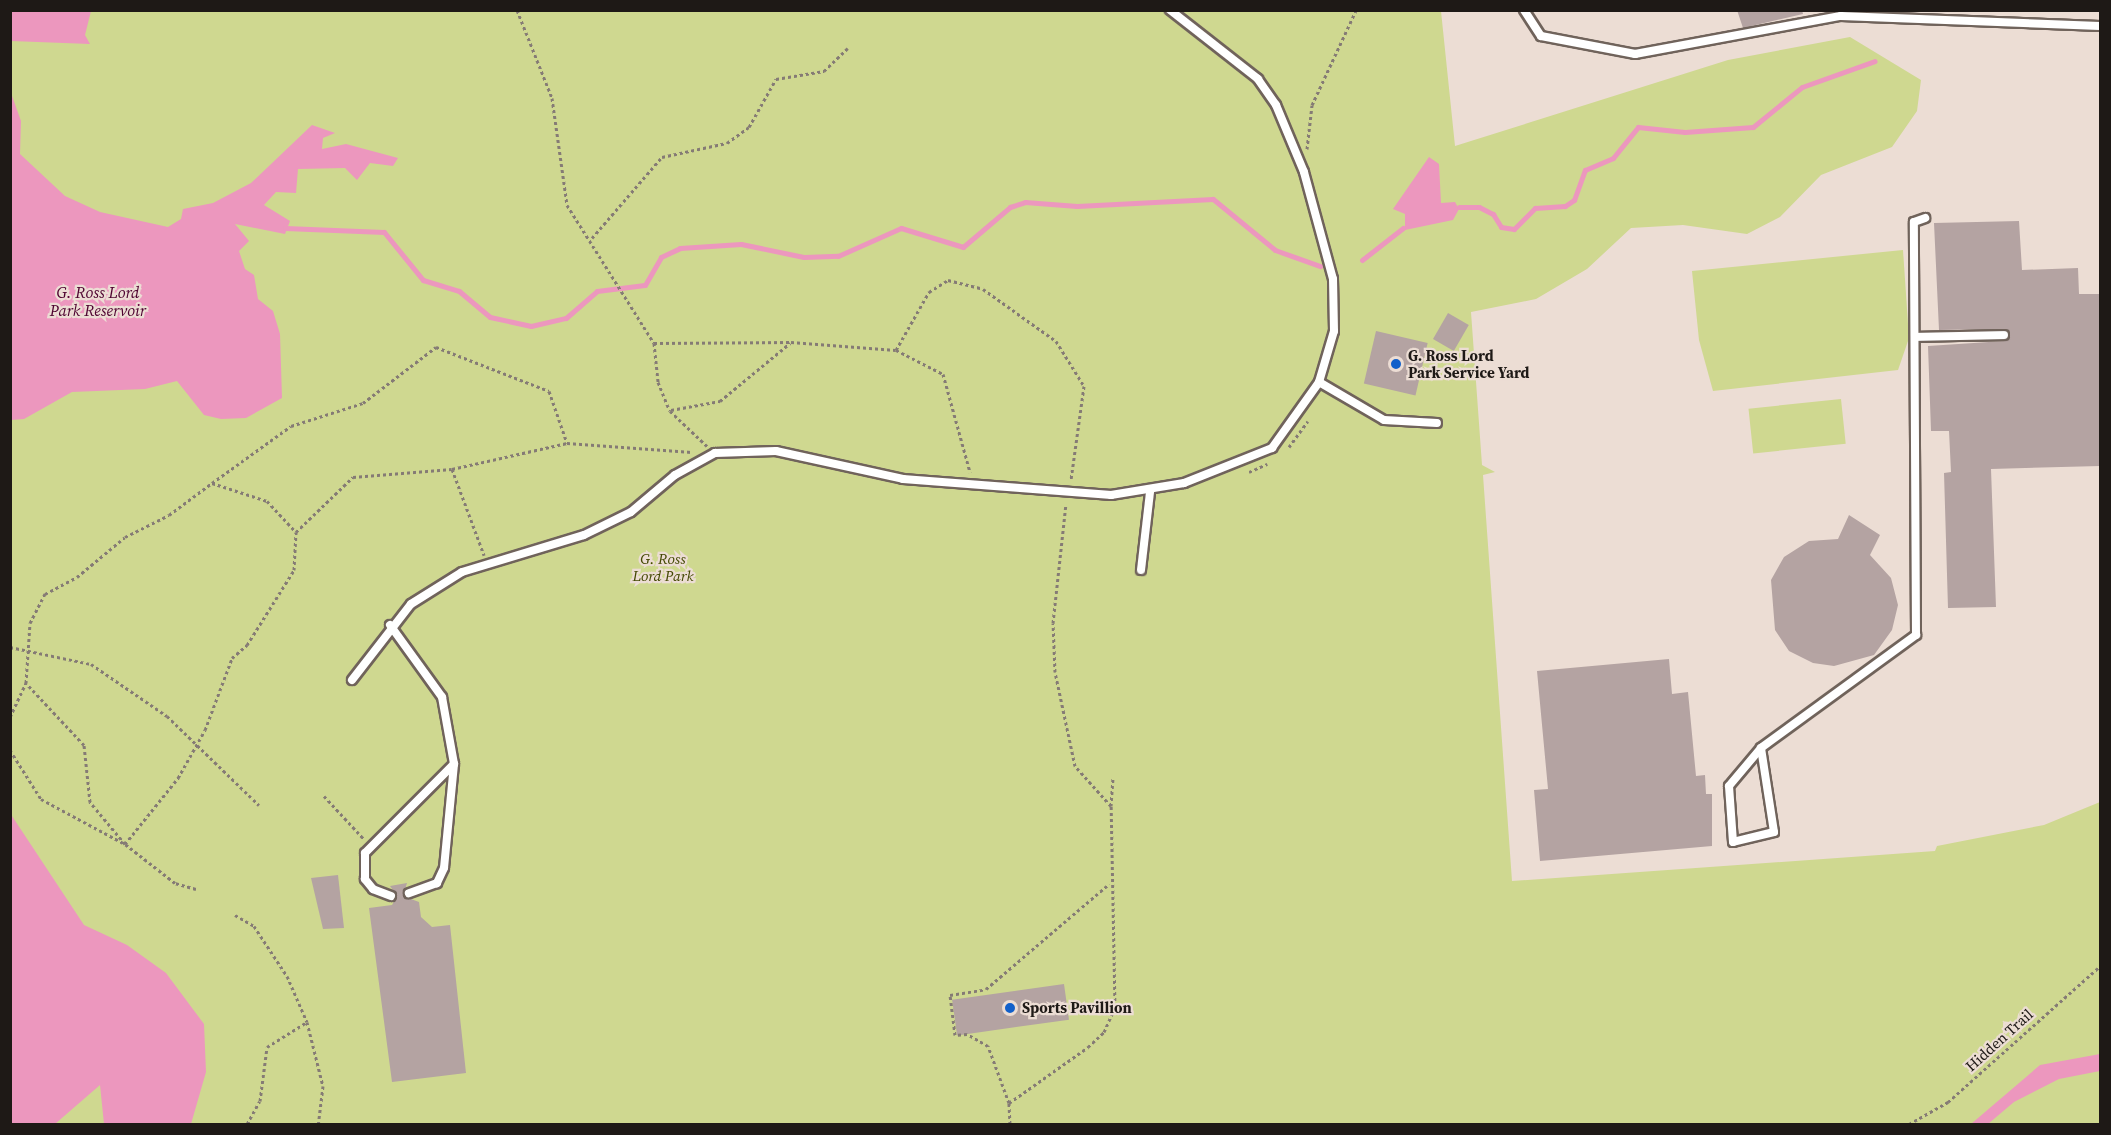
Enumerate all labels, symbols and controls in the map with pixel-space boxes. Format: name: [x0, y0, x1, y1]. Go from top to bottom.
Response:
water label: G. Ross Lord Park Reservoir: [50, 282, 146, 320]
place label: G. Ross Lord Park Service Yard: [1408, 346, 1530, 381]
marker: G. Ross Lord Park Service Yard: [1389, 357, 1403, 371]
park label: G. Ross Lord Park: [632, 549, 694, 584]
place label: Sports Pavillion: [1022, 999, 1132, 1017]
marker: Sports Pavillion: [1003, 1001, 1017, 1015]
street label: Hidden Trail: [1961, 1005, 2037, 1075]

